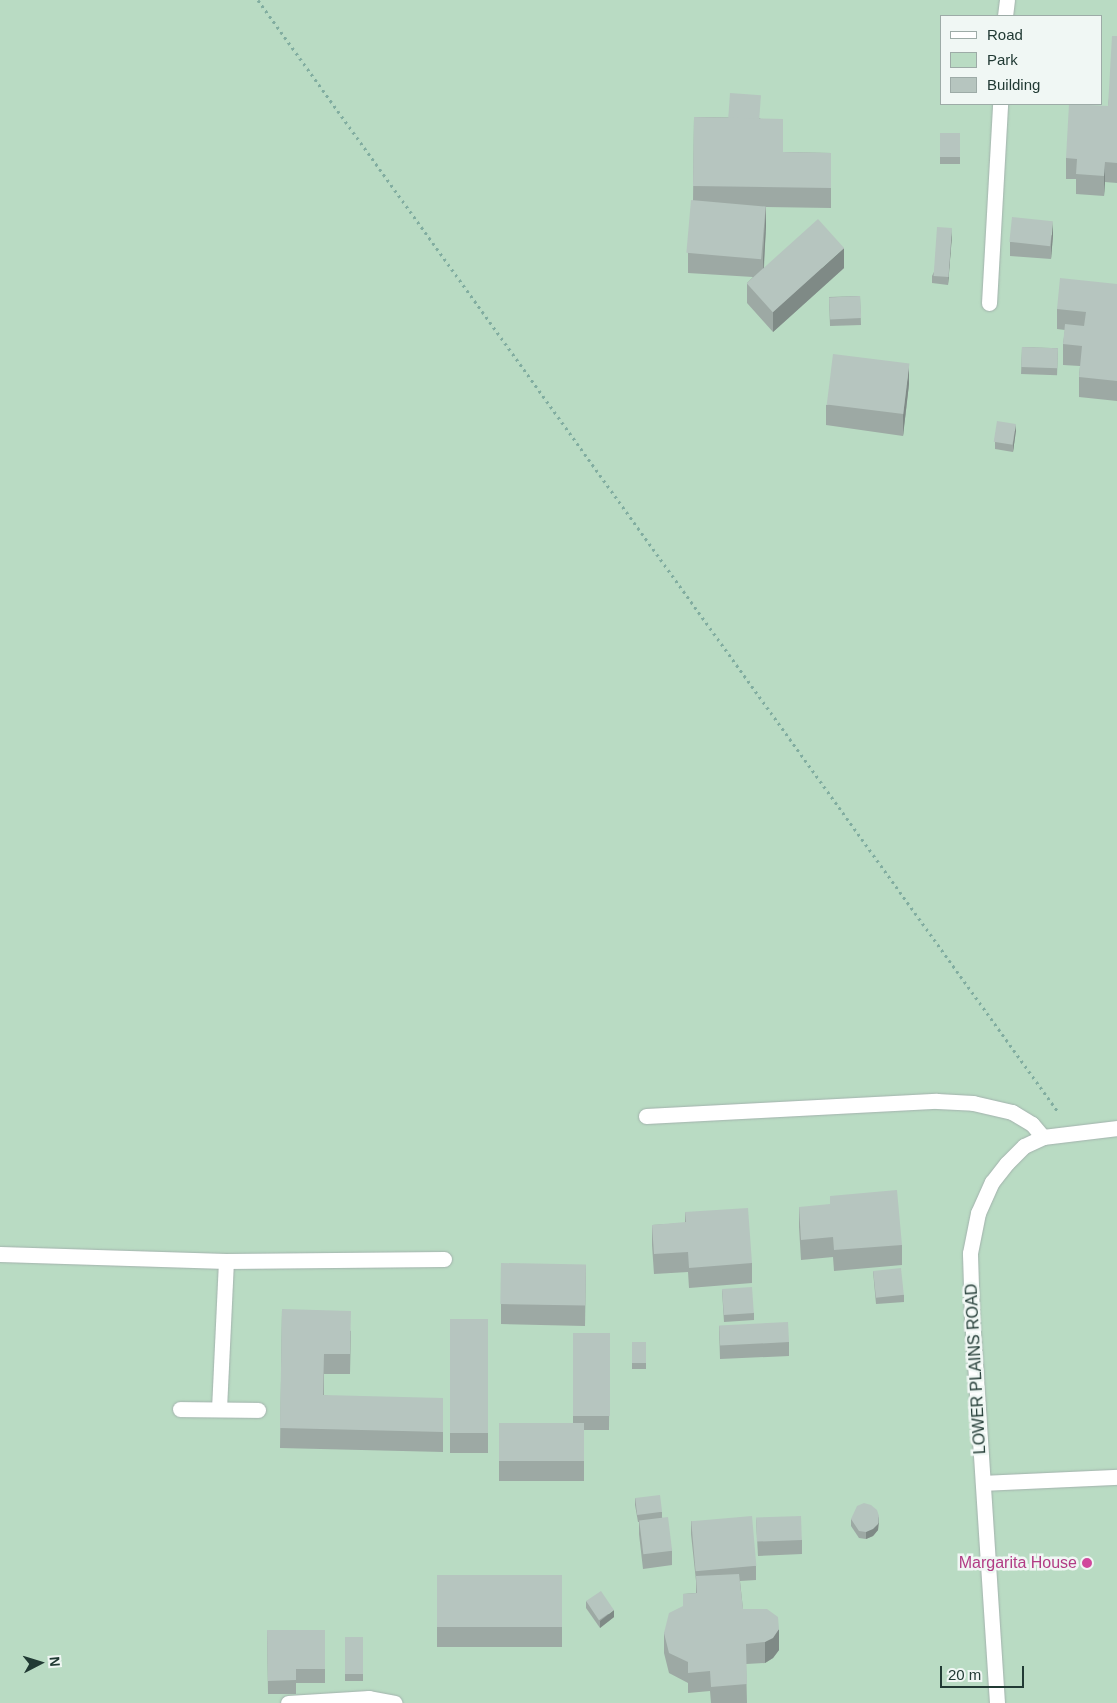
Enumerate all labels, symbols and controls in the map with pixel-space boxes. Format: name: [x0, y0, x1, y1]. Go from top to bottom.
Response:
legend: [940, 15, 1102, 105]
text: Road: [987, 26, 1023, 43]
text: Park: [987, 51, 1018, 68]
text: Building: [987, 76, 1040, 93]
street label: LOWER PLAINS ROAD: [962, 1283, 990, 1455]
place label: Margarita House: [959, 1553, 1077, 1573]
marker: Margarita House: [1081, 1557, 1093, 1569]
north arrow: [15, 1638, 65, 1688]
text: N: [47, 1656, 63, 1667]
scale bar: [942, 1656, 1026, 1688]
text: 20 m: [948, 1666, 981, 1683]

